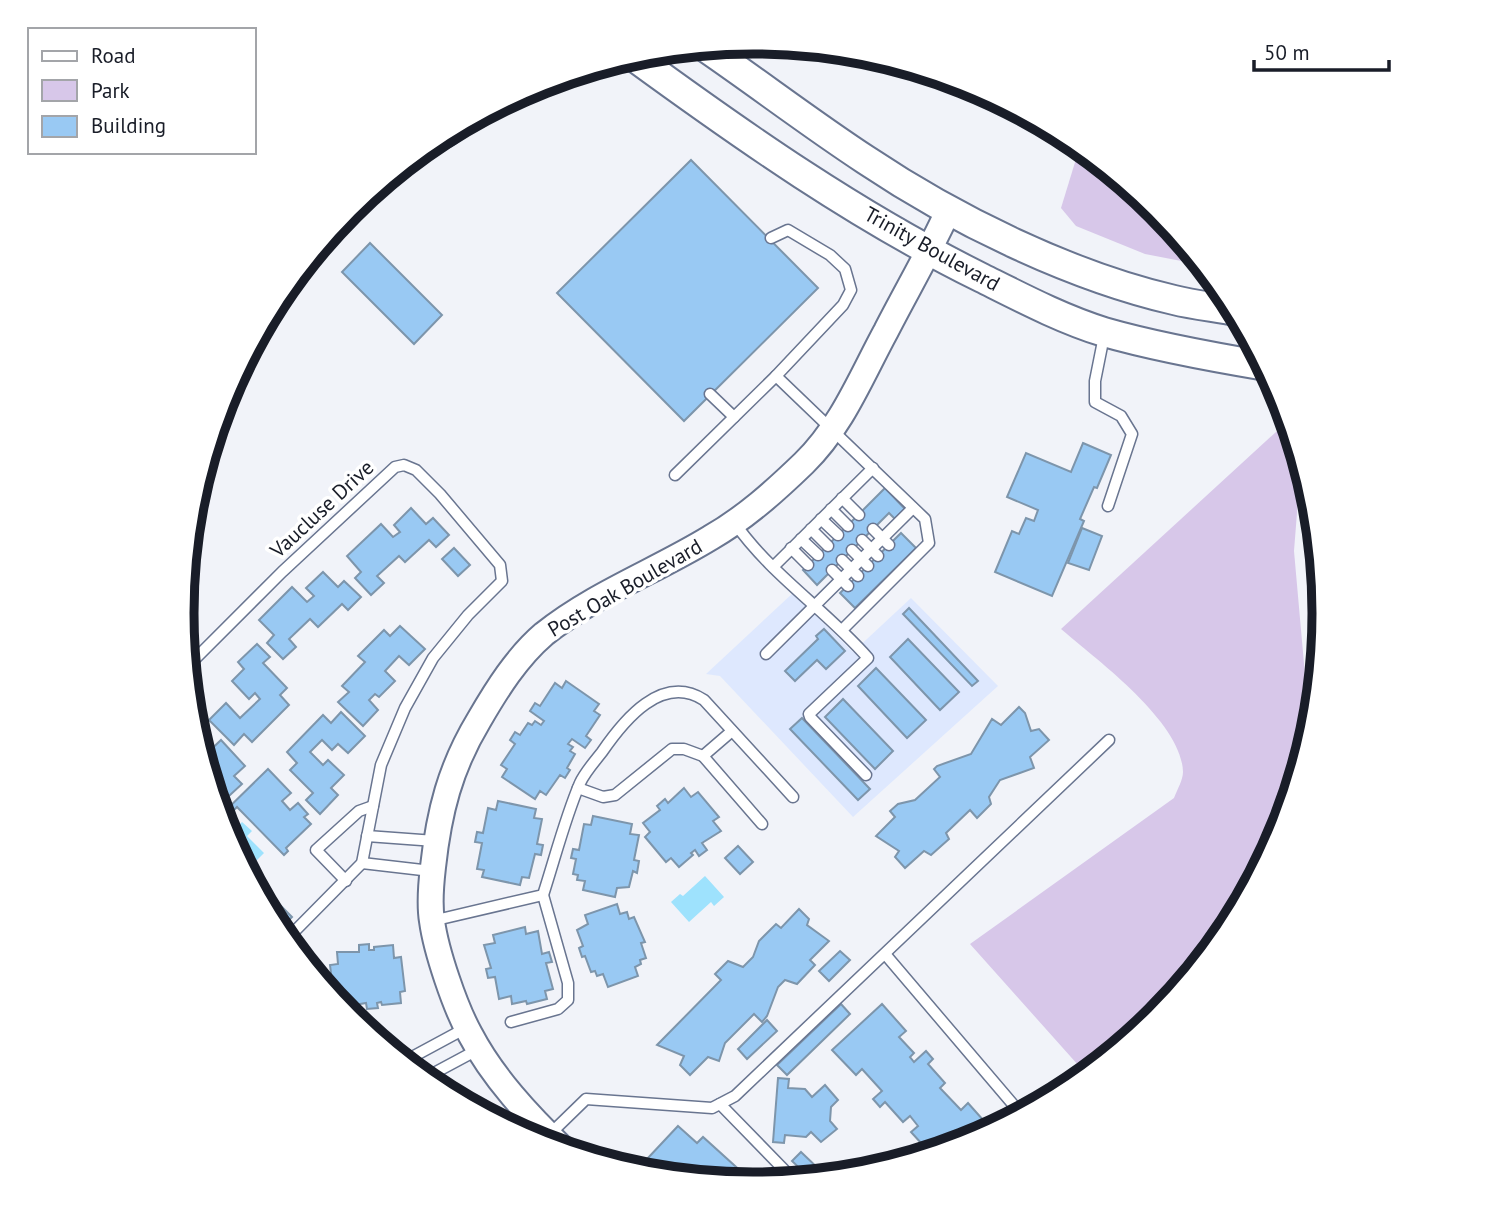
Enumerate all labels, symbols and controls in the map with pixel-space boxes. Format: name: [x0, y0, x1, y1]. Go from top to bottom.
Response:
legend: [28, 28, 256, 154]
scale bar: [1254, 28, 1389, 72]
text: 50 m: [1264, 39, 1310, 66]
text: Road: [91, 42, 135, 69]
text: Park: [91, 77, 130, 104]
text: Building: [91, 112, 166, 139]
street label: Trinity Boulevard: [860, 200, 1005, 297]
street label: Vaucluse Drive: [264, 454, 379, 564]
street label: Post Oak Boulevard: [543, 532, 707, 643]

